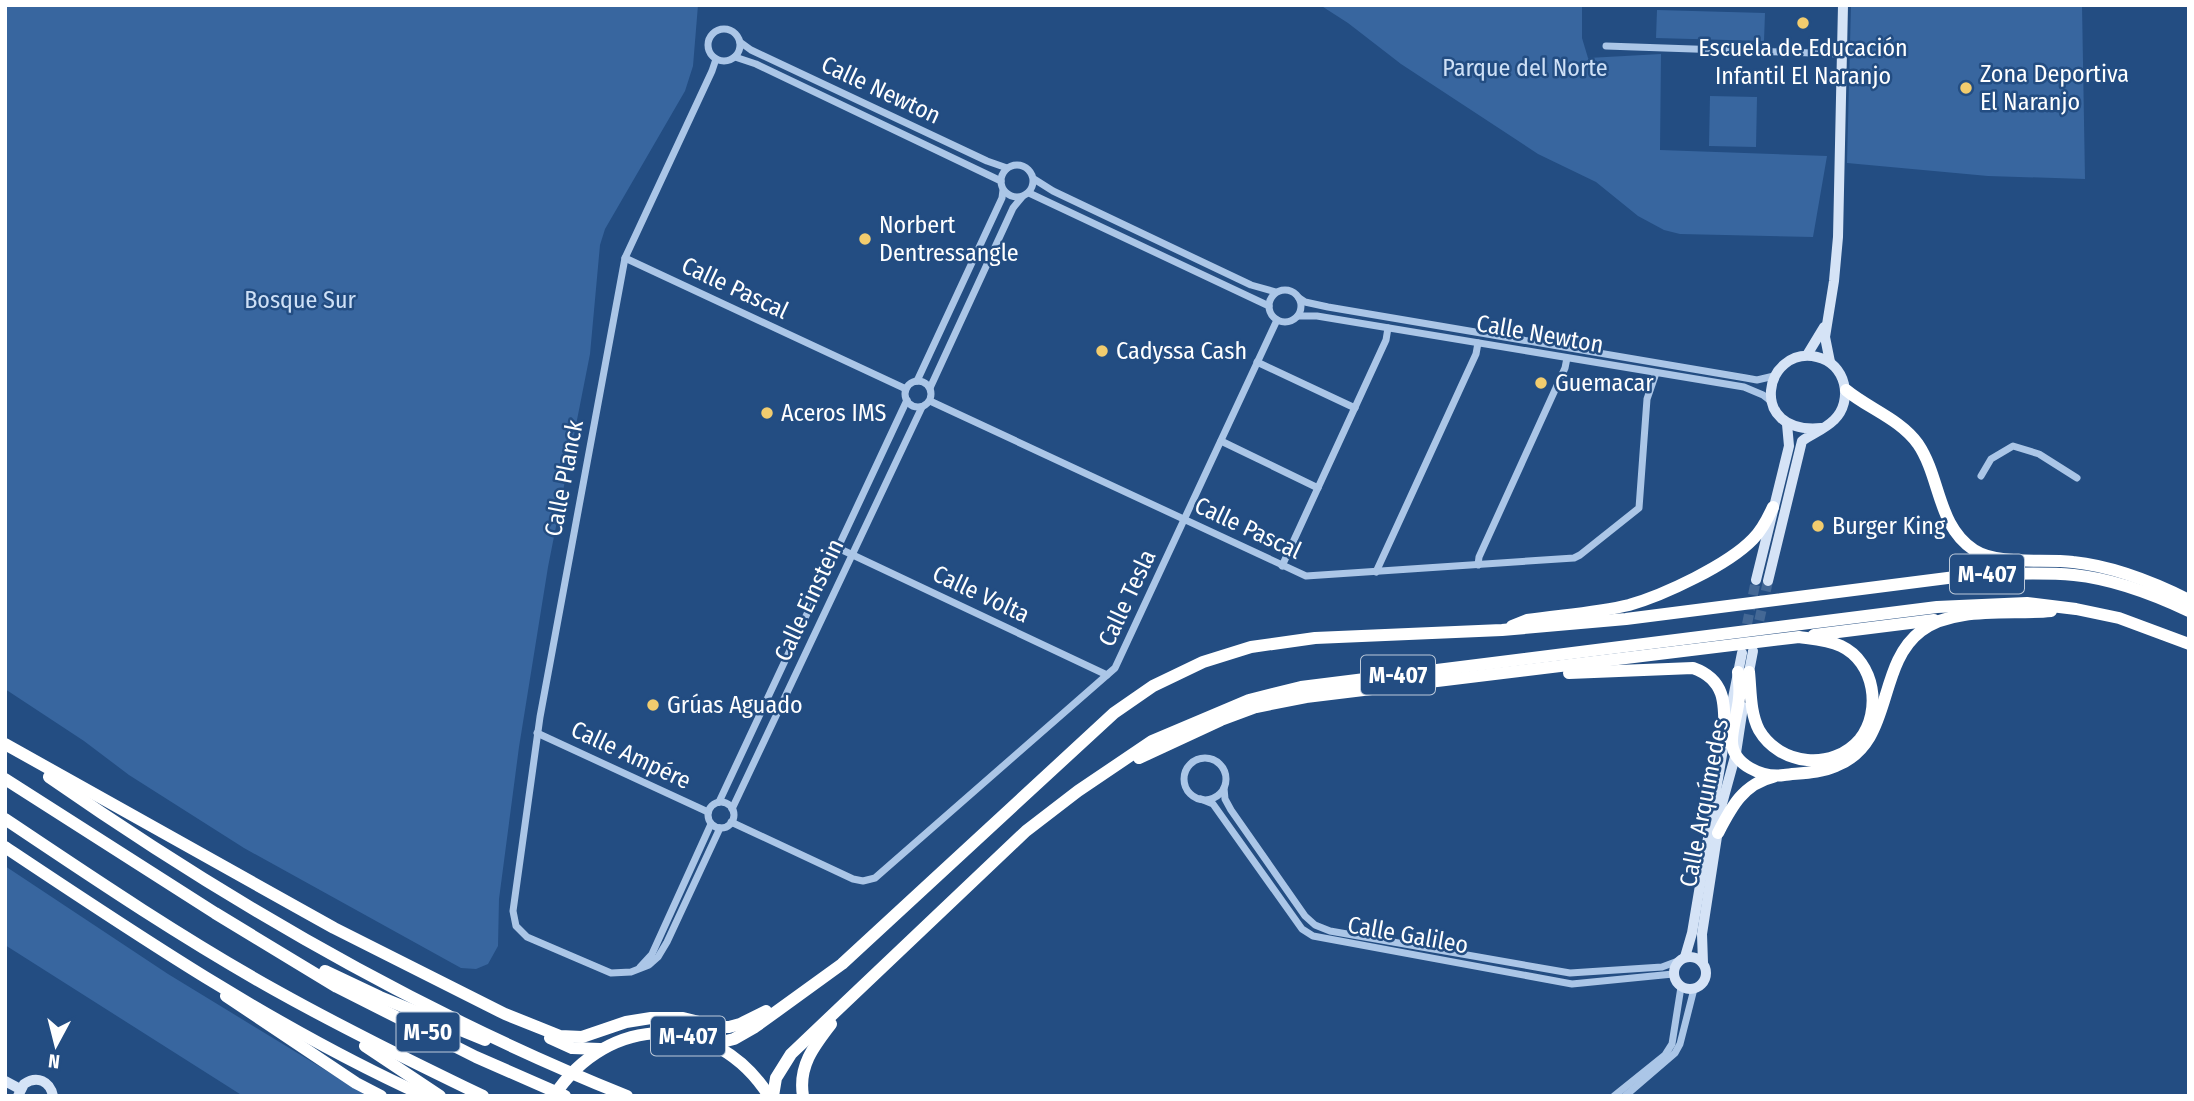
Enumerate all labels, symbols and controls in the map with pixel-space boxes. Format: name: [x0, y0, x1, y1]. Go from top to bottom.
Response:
marker: Escuela de Educación Infantil El Naranjo: [1795, 15, 1811, 31]
place label: Escuela de Educación Infantil El Naranjo: [1698, 34, 1908, 90]
street label: Calle Newton: [817, 50, 945, 130]
park label: Parque del Norte: [1442, 54, 1608, 82]
place label: Zona Deportiva El Naranjo: [1980, 60, 2129, 116]
marker: Zona Deportiva El Naranjo: [1958, 80, 1974, 96]
place label: Norbert Dentressangle: [879, 211, 1019, 267]
marker: Norbert Dentressangle: [857, 231, 873, 247]
street label: Calle Pascal: [677, 251, 793, 325]
park label: Bosque Sur: [244, 286, 356, 314]
street label: Calle Newton: [1474, 309, 1606, 359]
place label: Cadyssa Cash: [1116, 337, 1247, 365]
marker: Cadyssa Cash: [1094, 343, 1110, 359]
place label: Guemacar: [1555, 369, 1654, 397]
marker: Guemacar: [1533, 375, 1549, 391]
place label: Aceros IMS: [781, 399, 886, 427]
marker: Aceros IMS: [759, 405, 775, 421]
street label: Calle Planck: [539, 417, 589, 539]
street label: Calle Pascal: [1190, 491, 1306, 565]
place label: Burger King: [1832, 512, 1946, 540]
marker: Burger King: [1810, 518, 1826, 534]
street label: Calle Einstein: [768, 534, 850, 666]
street label: Calle Tesla: [1092, 545, 1162, 651]
road number: M-407: [1950, 554, 2024, 594]
street label: Calle Volta: [928, 559, 1034, 629]
road number: M-407: [1361, 656, 1435, 694]
place label: Grúas Aguado: [667, 691, 803, 719]
marker: Grúas Aguado: [645, 697, 661, 713]
street label: Calle Ampére: [567, 715, 695, 795]
street label: Calle Arquímedes: [1674, 717, 1734, 889]
street label: Calle Galileo: [1346, 911, 1470, 959]
north arrow: [21, 1010, 91, 1080]
road number: M-50: [396, 1012, 460, 1051]
road number: M-407: [651, 1016, 725, 1056]
text: N: [47, 1049, 61, 1073]

